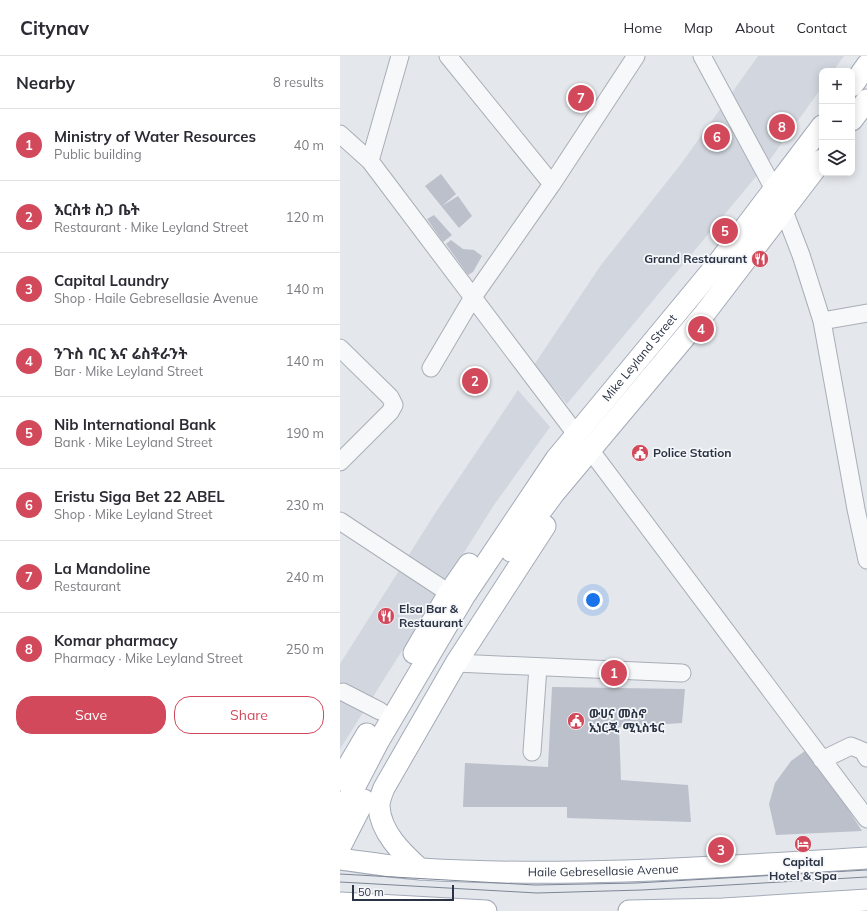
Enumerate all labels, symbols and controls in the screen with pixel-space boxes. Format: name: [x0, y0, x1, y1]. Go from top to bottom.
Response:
text: Citynav: [20, 16, 89, 40]
text: Home: [623, 19, 662, 37]
text: Map: [684, 19, 713, 37]
text: About: [735, 19, 775, 37]
text: Contact: [797, 19, 847, 37]
map controls: [819, 68, 855, 176]
button: +: [819, 68, 855, 104]
text: Nearby: [16, 72, 75, 93]
text: 8 results: [273, 74, 324, 90]
pin: 7: [568, 83, 594, 113]
button: −: [819, 104, 855, 140]
pin: 8: [769, 112, 795, 142]
pin: 6: [704, 122, 730, 152]
text: Ministry of Water Resources: [54, 127, 256, 146]
text: 1: [25, 137, 33, 153]
text: 40 m: [294, 137, 324, 153]
button: layers: [819, 140, 855, 176]
text: Public building: [54, 146, 142, 162]
text: እርስቱ ስጋ ቤት: [54, 200, 140, 219]
text: 2: [25, 209, 33, 225]
text: 120 m: [286, 209, 324, 225]
pin: 5: [712, 216, 738, 246]
text: Restaurant · Mike Leyland Street: [54, 219, 248, 235]
restaurant icon: Grand Restaurant: [750, 249, 770, 269]
place label: Grand Restaurant: [644, 251, 747, 266]
text: Capital Laundry: [54, 271, 169, 290]
text: 3: [25, 281, 33, 297]
text: 140 m: [286, 281, 324, 297]
text: Shop · Haile Gebresellasie Avenue: [54, 290, 258, 306]
street label: Mike Leyland Street: [599, 311, 680, 404]
pin: 4: [688, 314, 714, 344]
text: ንጉስ ባር እና ሬስቶራንት: [54, 344, 187, 363]
text: 4: [25, 353, 33, 369]
text: 140 m: [286, 353, 324, 369]
text: Bar · Mike Leyland Street: [54, 363, 203, 379]
pin: 2: [462, 366, 488, 396]
text: Nib International Bank: [54, 415, 216, 434]
text: 5: [25, 425, 33, 441]
text: 190 m: [286, 425, 324, 441]
text: Bank · Mike Leyland Street: [54, 434, 213, 450]
public building icon: Police Station: [630, 443, 650, 463]
place label: Police Station: [653, 445, 732, 460]
text: Eristu Siga Bet 22 ABEL: [54, 487, 225, 506]
text: 6: [25, 497, 33, 513]
text: 230 m: [286, 497, 324, 513]
text: Shop · Mike Leyland Street: [54, 506, 213, 522]
text: La Mandoline: [54, 559, 150, 578]
text: 7: [25, 569, 33, 585]
text: 240 m: [286, 569, 324, 585]
text: Restaurant: [54, 578, 121, 594]
your location: [583, 590, 603, 610]
place label: Elsa Bar & Restaurant: [399, 601, 463, 630]
restaurant icon: Elsa Bar & Restaurant: [376, 606, 396, 626]
text: Komar pharmacy: [54, 631, 178, 650]
text: 8: [25, 641, 33, 657]
text: 250 m: [286, 641, 324, 657]
text: Pharmacy · Mike Leyland Street: [54, 650, 243, 666]
pin: 1: [601, 658, 627, 688]
button: Save: [16, 696, 166, 734]
button: Share: [174, 696, 324, 734]
place label: ውሀና መስኖ ኢነርጂ ሚኒስቴር: [589, 706, 665, 735]
public building icon: ውሀና መስኖ ኢነርጂ ሚኒስቴር: [566, 711, 586, 731]
hotel icon: Capital Hotel & Spa: [793, 834, 813, 854]
pin: 3: [708, 835, 734, 865]
place label: Capital Hotel & Spa: [769, 854, 837, 883]
street label: Haile Gebresellasie Avenue: [528, 861, 679, 879]
scale bar: [352, 883, 454, 902]
text: 50 m: [358, 885, 384, 899]

